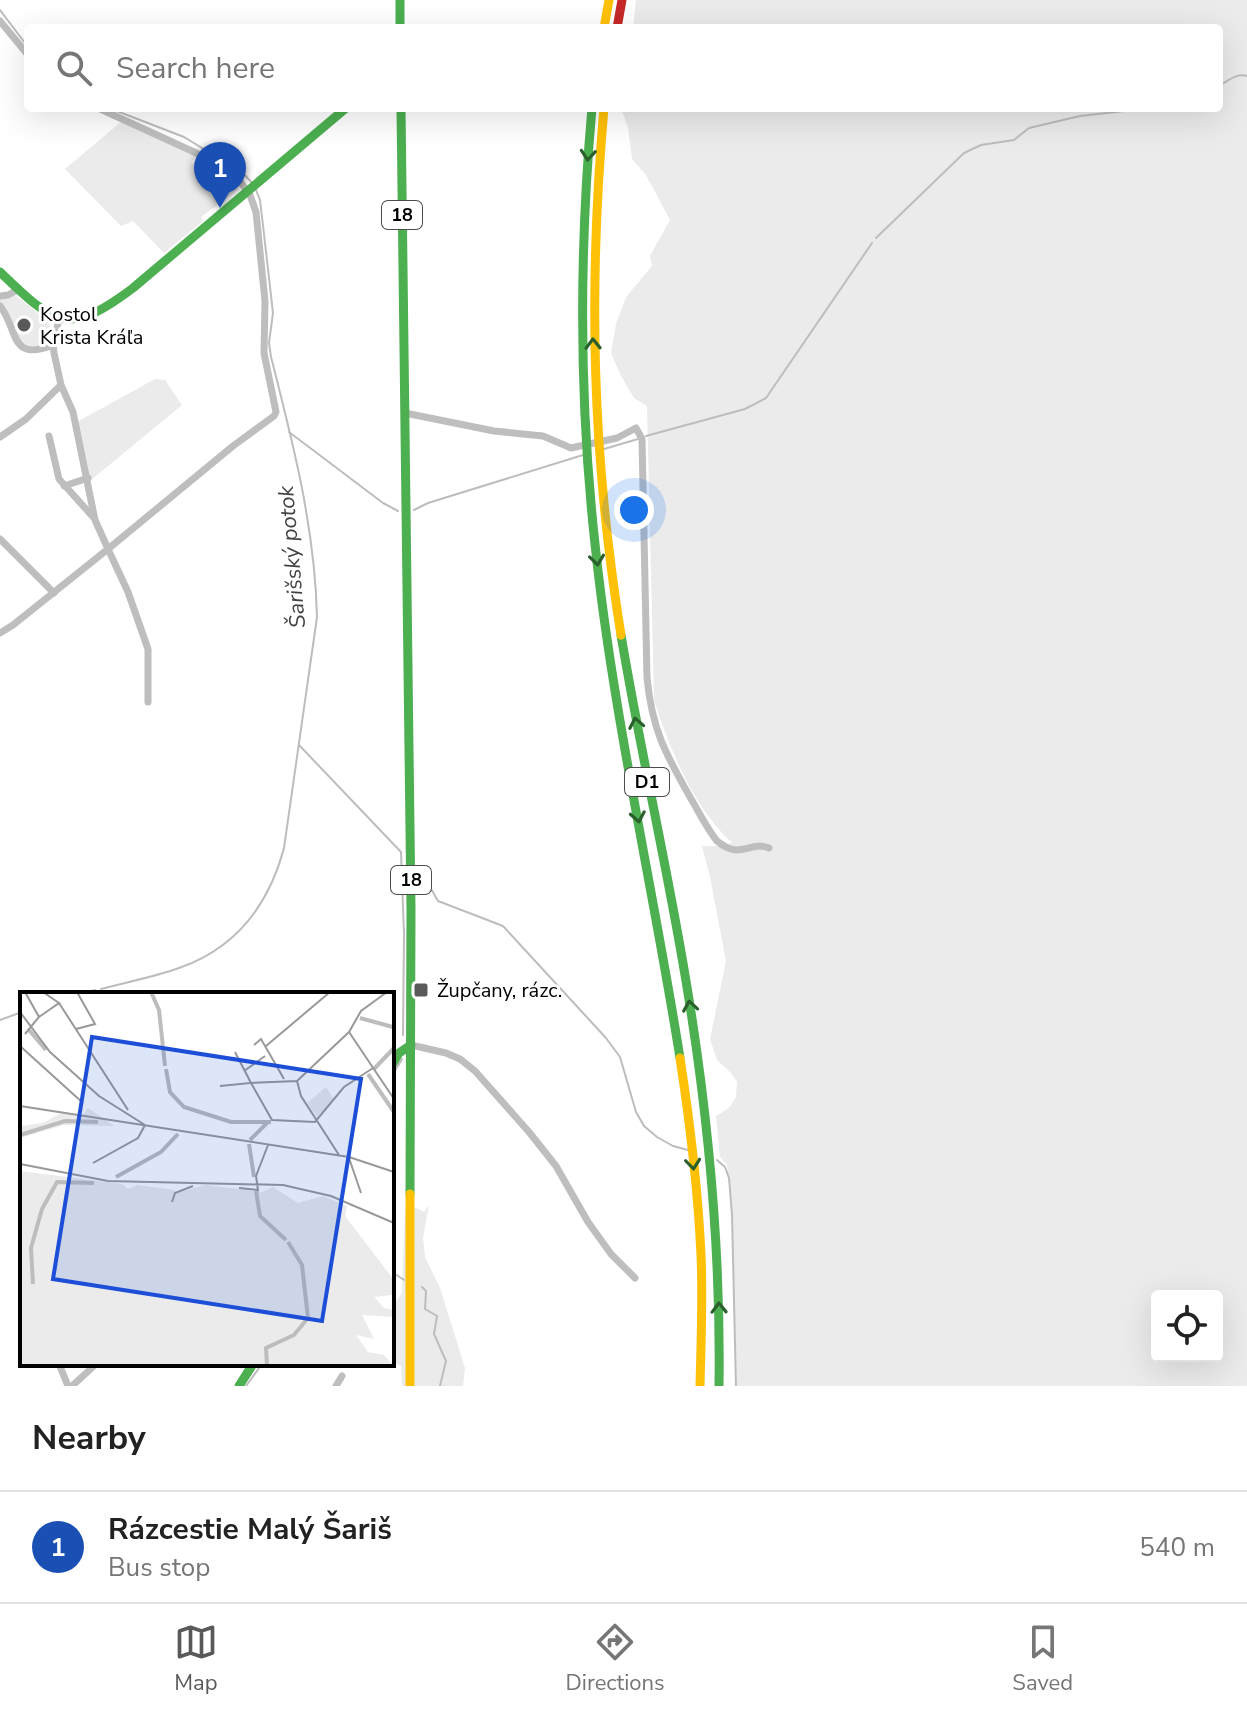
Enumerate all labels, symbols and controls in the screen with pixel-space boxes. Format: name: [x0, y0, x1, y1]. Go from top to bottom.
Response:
search box: [24, 24, 1223, 112]
icon: search: [52, 46, 96, 90]
text: Search here: [116, 48, 275, 89]
pin: 1: [194, 142, 246, 208]
one-way arrow: [580, 149, 597, 162]
road number: 18: [382, 201, 422, 229]
place label: Kostol Krista Kráľa: [40, 301, 143, 351]
marker: Kostol Krista Kráľa: [15, 316, 33, 334]
one-way arrow: [584, 337, 602, 350]
water label: Šarišský potok: [271, 484, 313, 629]
your location: [614, 490, 654, 530]
one-way arrow: [588, 554, 605, 567]
one-way arrow: [629, 716, 646, 730]
road number: D1: [625, 768, 669, 796]
one-way arrow: [629, 810, 646, 824]
road number: 18: [391, 866, 431, 894]
place label: Župčany, rázc.: [437, 977, 562, 1004]
marker: Župčany, rázc.: [412, 981, 430, 999]
inset map: [20, 992, 394, 1366]
one-way arrow: [682, 999, 699, 1013]
one-way arrow: [684, 1158, 701, 1171]
map controls: [1151, 1290, 1223, 1362]
button: locate: [1151, 1290, 1223, 1362]
one-way arrow: [710, 1301, 728, 1314]
text: Nearby: [32, 1415, 146, 1461]
text: Rázcestie Malý Šariš: [108, 1509, 392, 1550]
text: 1: [50, 1530, 66, 1565]
text: 540 m: [1139, 1530, 1215, 1565]
text: Bus stop: [108, 1550, 210, 1585]
tab: Map: [174, 1620, 218, 1698]
tab: Directions: [566, 1620, 665, 1698]
tab: Saved: [1012, 1620, 1073, 1698]

